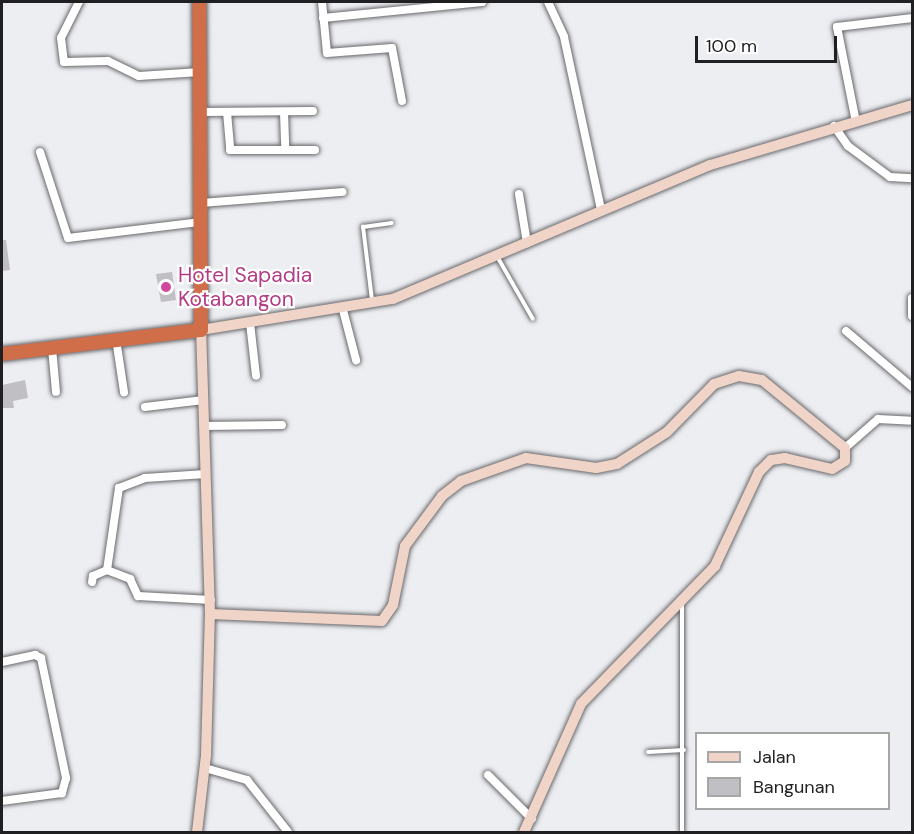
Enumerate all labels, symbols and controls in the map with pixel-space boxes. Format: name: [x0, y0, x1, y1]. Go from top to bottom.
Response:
scale bar: [698, 24, 840, 62]
text: 100 m: [706, 34, 757, 58]
place label: Hotel Sapadia Kotabangon: [178, 262, 312, 312]
marker: Hotel Sapadia Kotabangon: [159, 280, 173, 294]
legend: [695, 732, 890, 810]
text: Jalan: [753, 745, 796, 769]
text: Bangunan: [753, 775, 835, 799]

